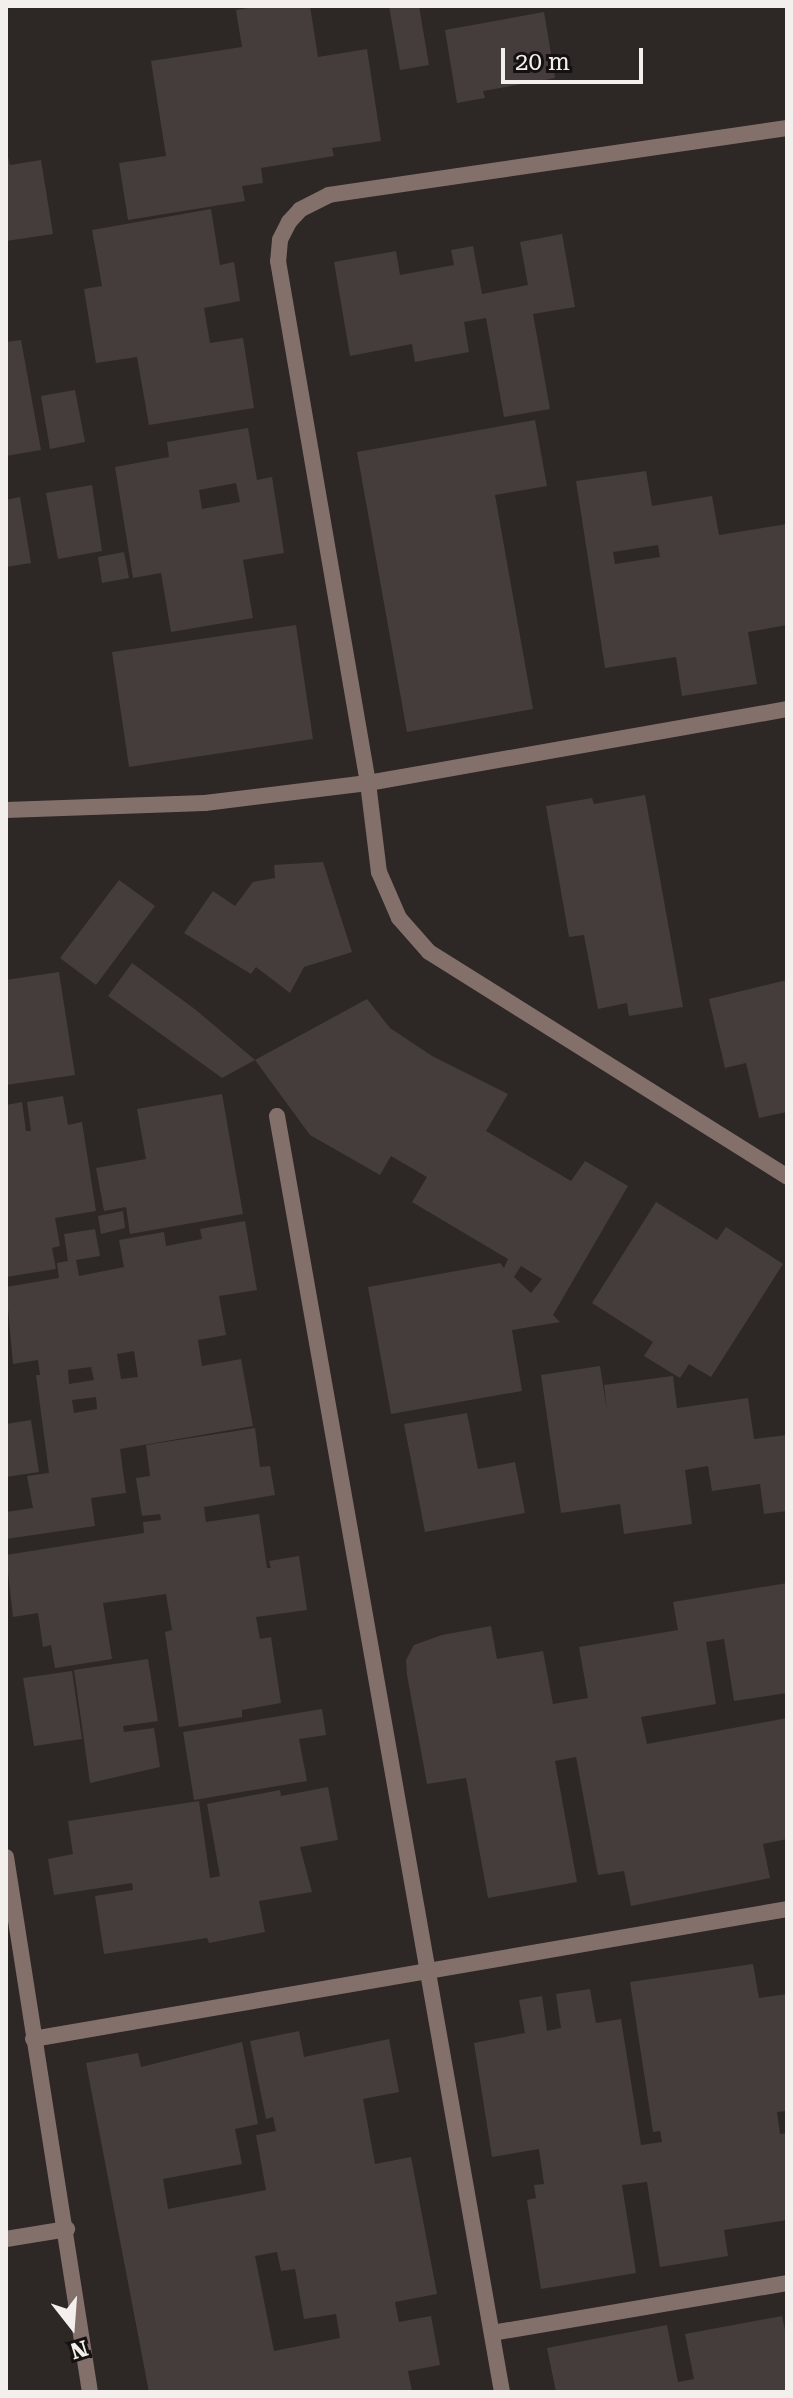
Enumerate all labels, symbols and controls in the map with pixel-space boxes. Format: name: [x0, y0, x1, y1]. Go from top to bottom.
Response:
scale bar: [505, 32, 647, 82]
text: 20 m: [515, 48, 570, 76]
north arrow: [32, 2286, 112, 2366]
text: N: [67, 2335, 91, 2364]

